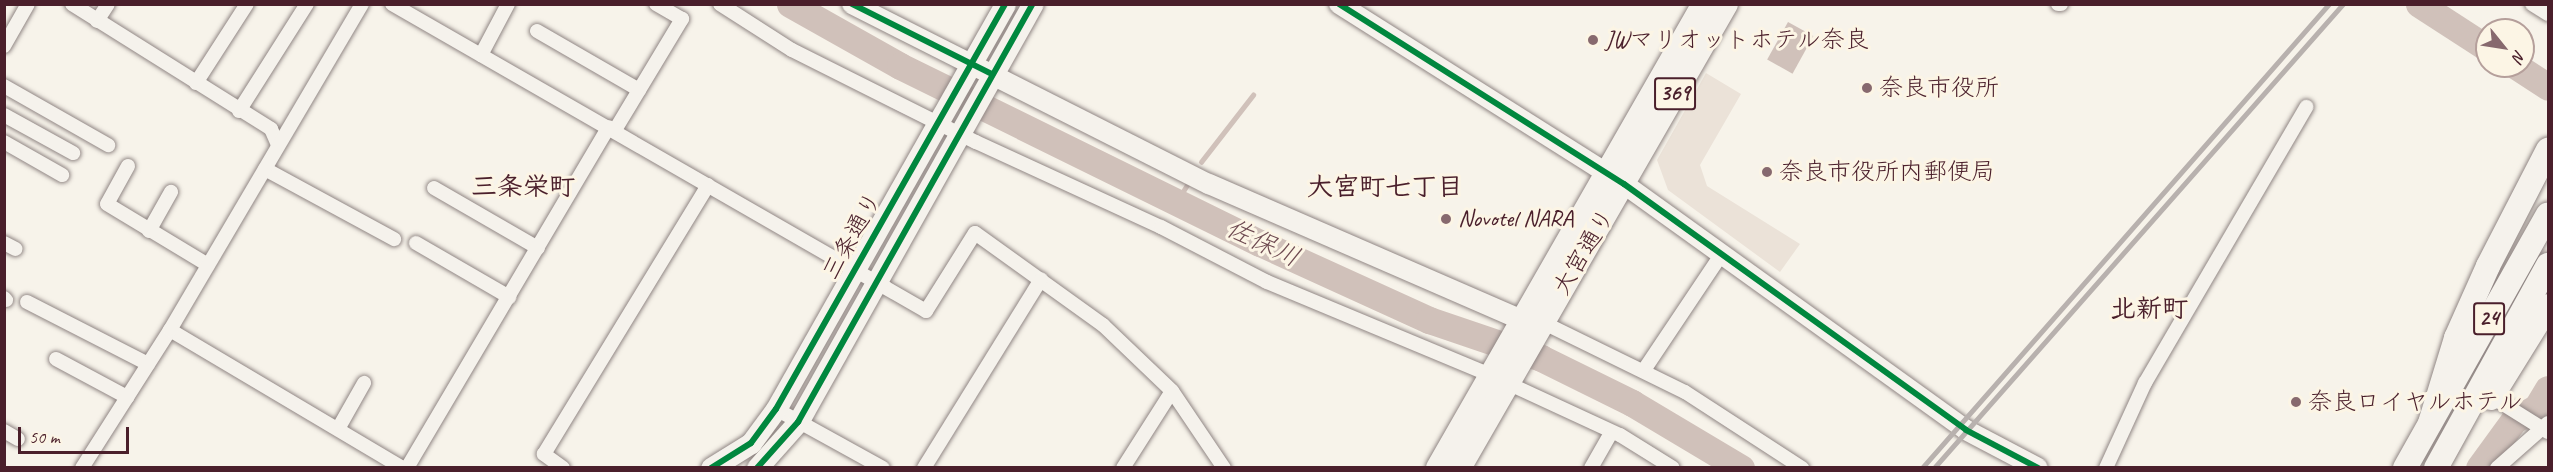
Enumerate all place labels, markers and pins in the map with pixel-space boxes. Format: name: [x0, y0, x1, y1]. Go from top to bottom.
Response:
place label: JWマリオットホテル奈良: [1605, 26, 1870, 54]
marker: JWマリオットホテル奈良: [1586, 33, 1600, 47]
place label: 奈良市役所: [1879, 74, 1999, 102]
marker: 奈良市役所: [1860, 81, 1874, 95]
place label: 奈良市役所内郵便局: [1779, 158, 1995, 186]
marker: 奈良市役所内郵便局: [1760, 165, 1774, 179]
place label: Novotel NARA: [1458, 205, 1573, 233]
marker: Novotel NARA: [1439, 212, 1453, 226]
place label: 奈良ロイヤルホテル: [2308, 388, 2524, 416]
marker: 奈良ロイヤルホテル: [2289, 395, 2303, 409]

